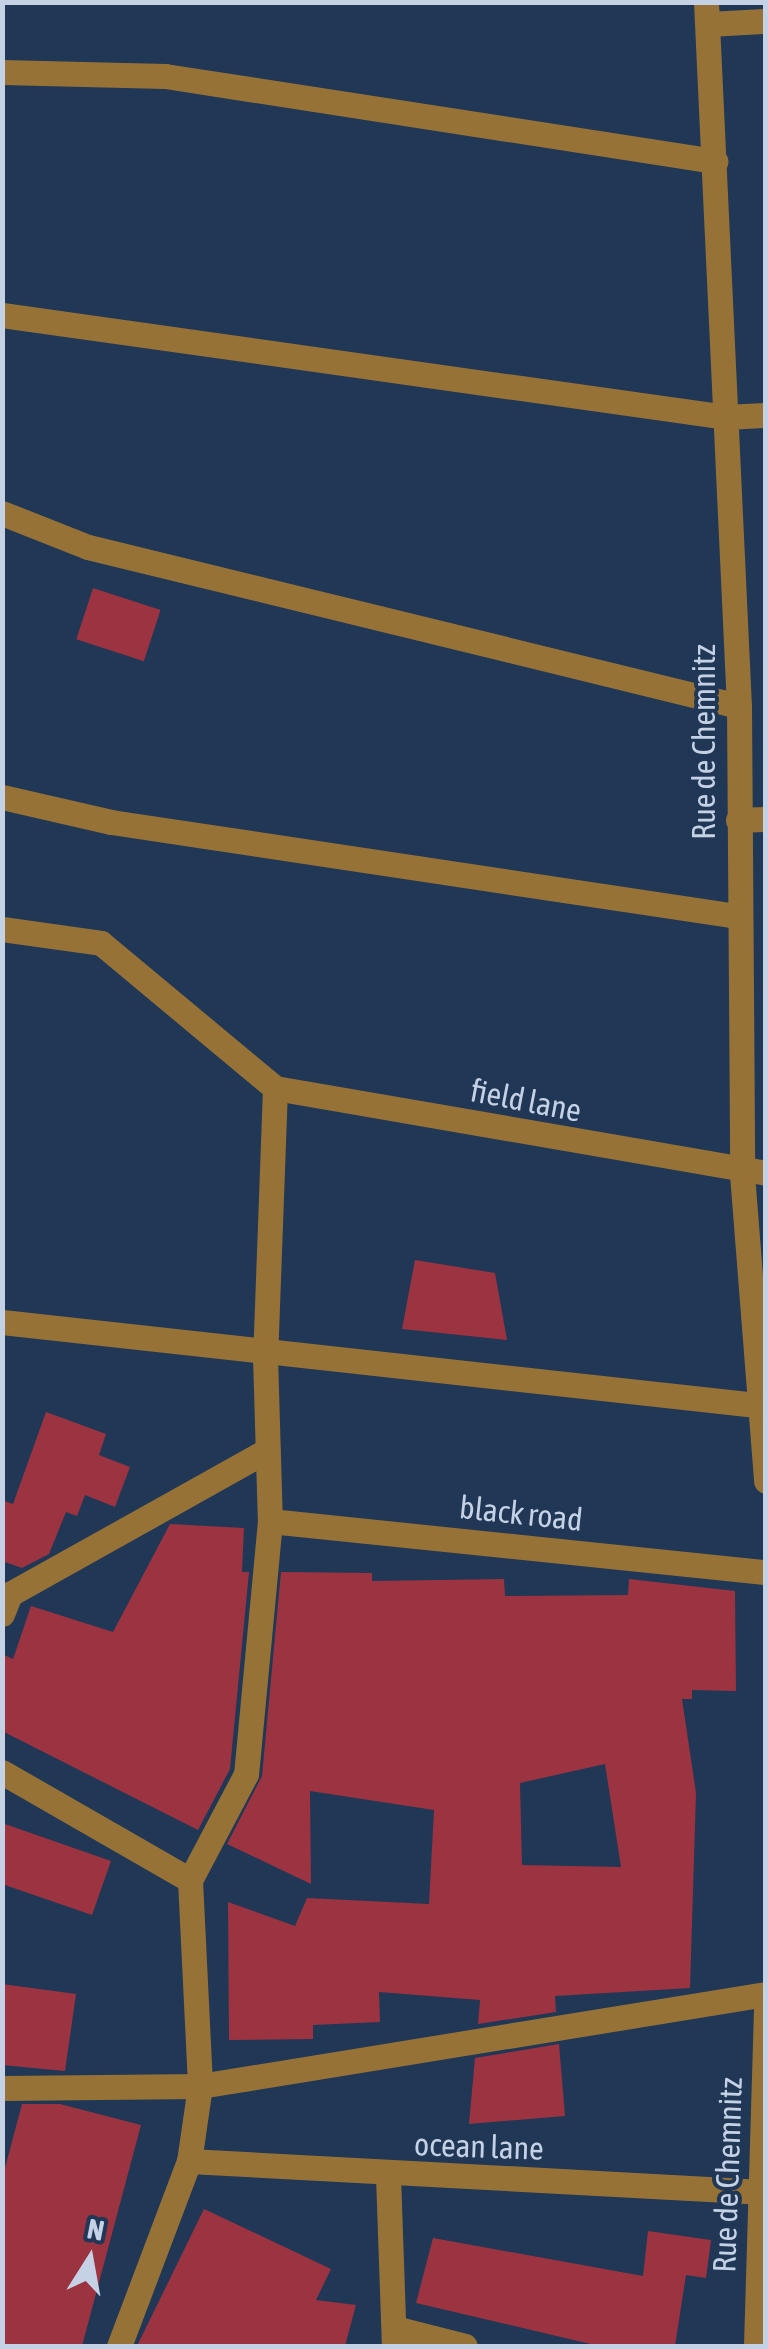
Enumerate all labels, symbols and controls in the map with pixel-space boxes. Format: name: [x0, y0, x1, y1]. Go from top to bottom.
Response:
street label: Rue de Chemnitz: [685, 644, 723, 840]
street label: field lane: [467, 1071, 585, 1131]
street label: black road: [458, 1488, 584, 1540]
street label: Rue de Chemnitz: [705, 2077, 751, 2273]
street label: ocean lane: [414, 2126, 544, 2168]
north arrow: [40, 2209, 140, 2309]
text: N: [85, 2212, 107, 2247]

